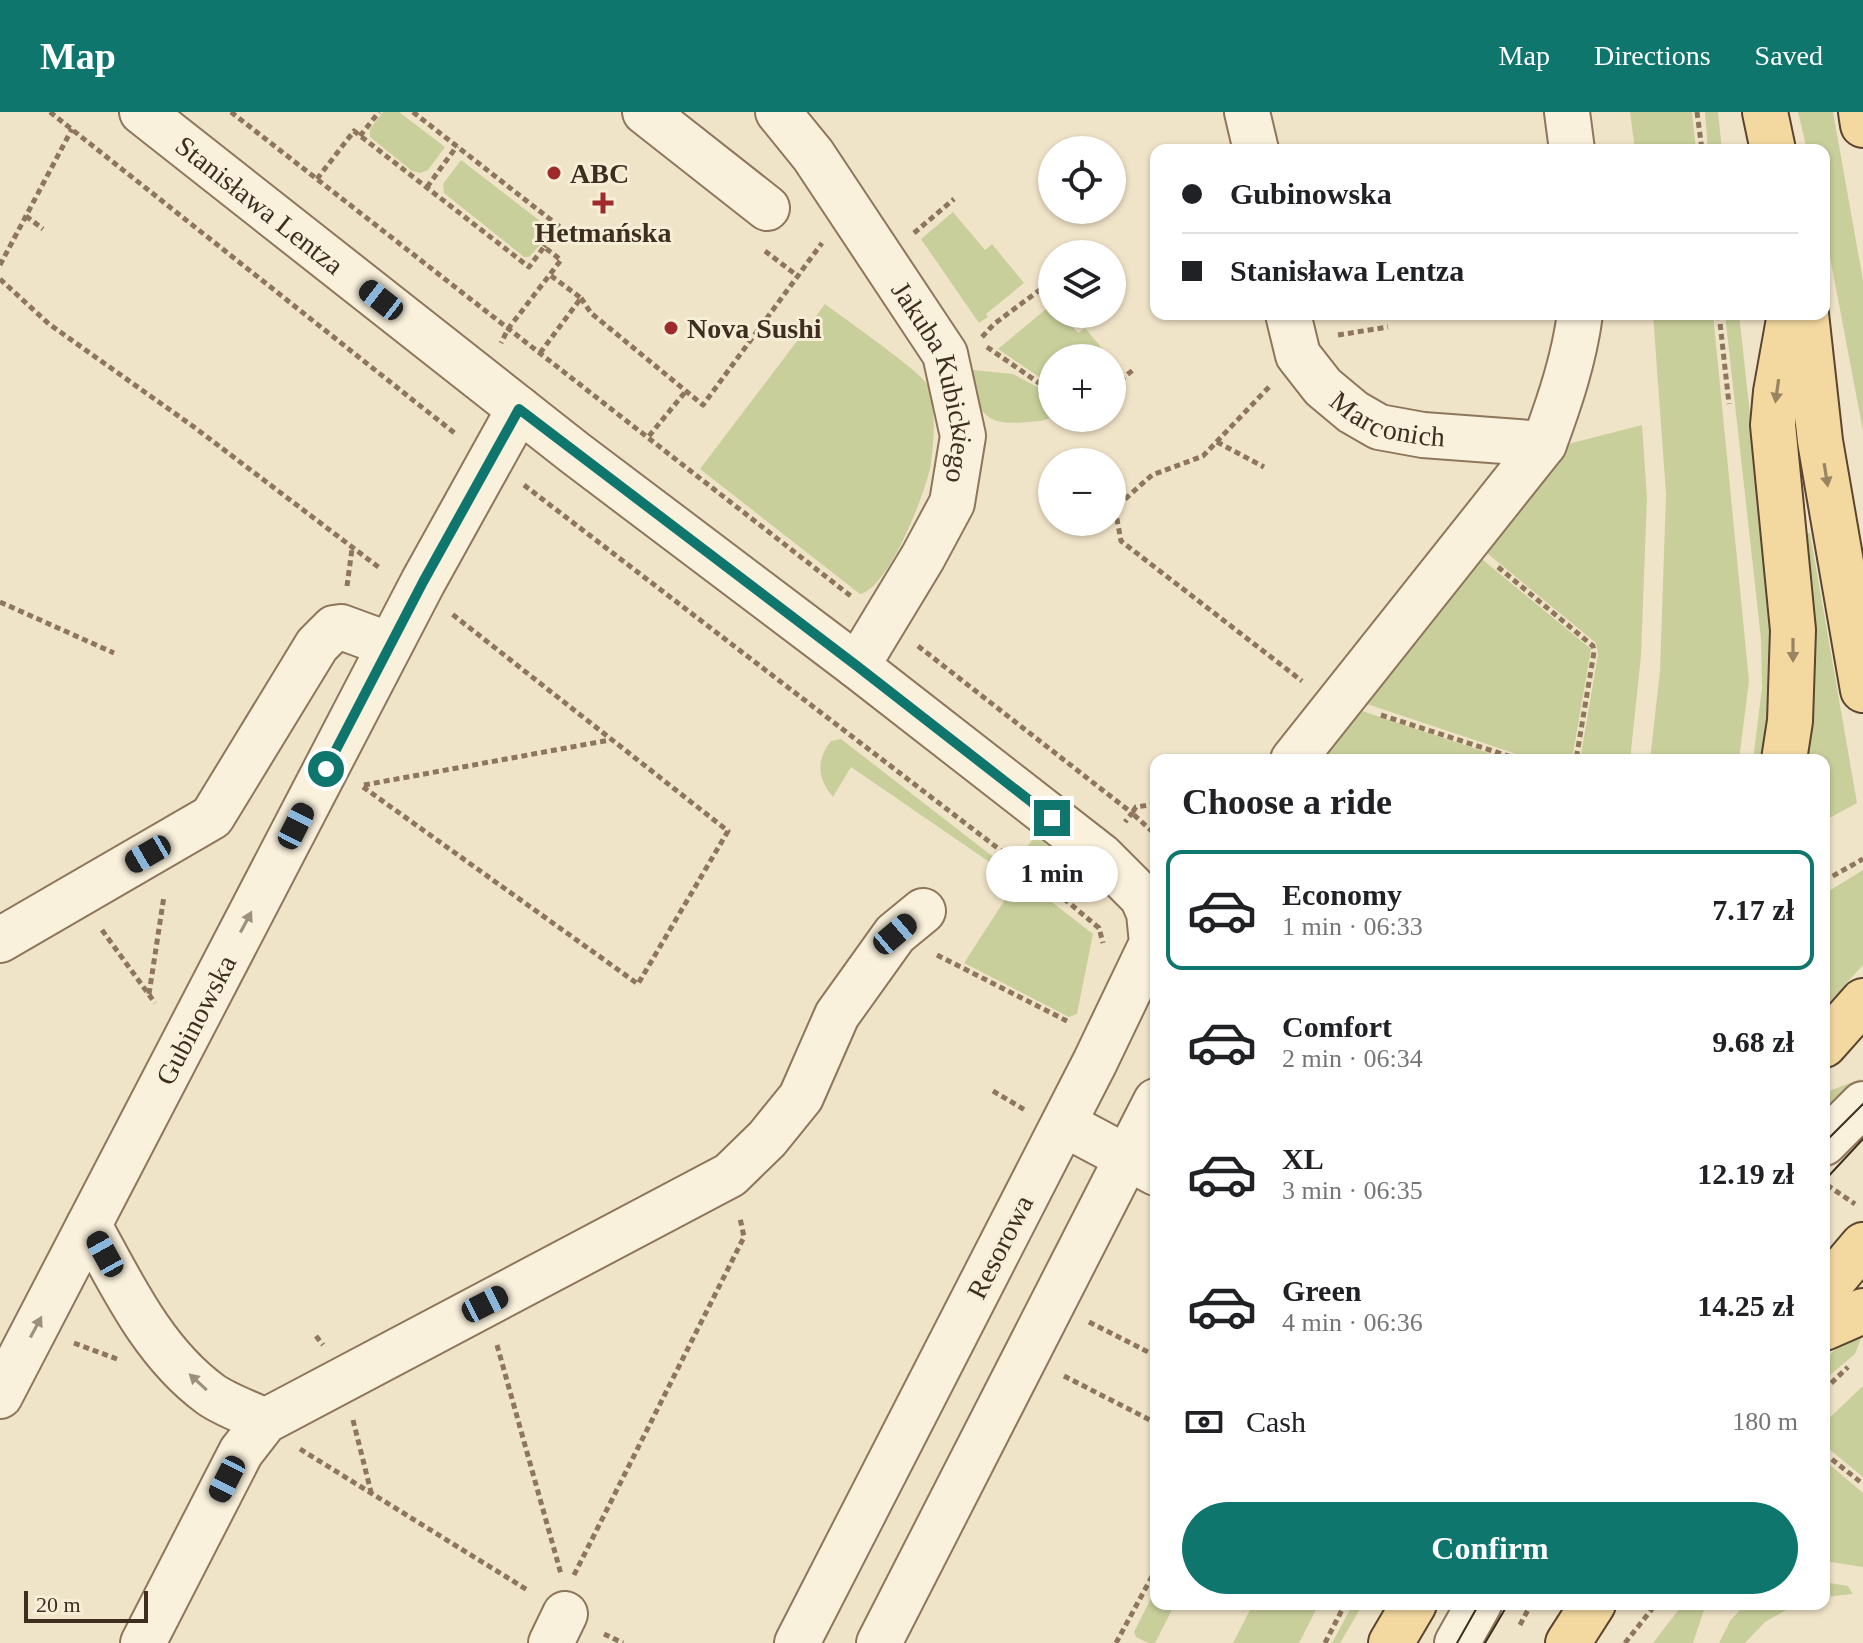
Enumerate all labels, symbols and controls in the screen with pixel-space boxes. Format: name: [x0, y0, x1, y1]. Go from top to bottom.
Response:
text: Map: [40, 35, 116, 77]
text: Map: [1499, 40, 1550, 71]
text: Directions: [1594, 40, 1711, 71]
text: Saved: [1755, 40, 1823, 71]
street label: Stanisława Lentza: [170, 129, 350, 281]
map controls: [1038, 136, 1126, 536]
button: locate: [1038, 136, 1126, 224]
place label: ABC: [570, 158, 629, 189]
marker: ABC: [545, 164, 563, 182]
text: Gubinowska: [1230, 177, 1392, 210]
marker: Hetmańska: [594, 194, 612, 212]
place label: Hetmańska: [535, 217, 671, 248]
button: layers: [1038, 240, 1126, 328]
text: Stanisława Lentza: [1230, 254, 1464, 287]
street label: Jakuba Kubickiego: [886, 275, 978, 485]
car: [355, 276, 407, 324]
place label: Nova Sushi: [687, 313, 822, 344]
marker: Nova Sushi: [662, 319, 680, 337]
button: +: [1038, 344, 1126, 432]
one-way arrow: [1770, 379, 1783, 404]
street label: Marconich: [1324, 384, 1446, 452]
button: −: [1038, 448, 1126, 536]
one-way arrow: [1820, 463, 1833, 488]
one-way arrow: [1787, 638, 1799, 663]
route start: [308, 751, 344, 787]
text: Choose a ride: [1182, 782, 1392, 822]
car: [274, 799, 318, 853]
route end: [1034, 800, 1070, 836]
car: [121, 832, 175, 876]
callout: 1 min: [986, 846, 1118, 902]
text: 1 min: [1021, 859, 1083, 888]
icon: car: [1186, 874, 1258, 946]
text: Economy: [1282, 878, 1402, 911]
text: 7.17 zł: [1712, 893, 1794, 926]
car: [869, 909, 921, 959]
one-way arrow: [239, 910, 253, 933]
text: 1 min · 06:33: [1282, 912, 1423, 941]
street label: Gubinowska: [149, 949, 242, 1090]
icon: car: [1186, 1006, 1258, 1078]
text: Comfort: [1282, 1010, 1392, 1043]
text: 9.68 zł: [1712, 1025, 1794, 1058]
text: 2 min · 06:34: [1282, 1044, 1423, 1073]
icon: car: [1186, 1138, 1258, 1210]
text: XL: [1282, 1142, 1324, 1175]
text: 12.19 zł: [1697, 1157, 1794, 1190]
text: 3 min · 06:35: [1282, 1176, 1423, 1205]
street label: Resorowa: [961, 1190, 1039, 1304]
car: [83, 1227, 127, 1281]
icon: car: [1186, 1270, 1258, 1342]
text: Green: [1282, 1274, 1361, 1307]
car: [458, 1282, 512, 1326]
text: 14.25 zł: [1697, 1289, 1794, 1322]
text: 4 min · 06:36: [1282, 1308, 1423, 1337]
one-way arrow: [29, 1315, 42, 1338]
one-way arrow: [188, 1374, 207, 1392]
icon: cash: [1182, 1400, 1226, 1444]
text: Cash: [1246, 1405, 1306, 1438]
text: 180 m: [1732, 1407, 1798, 1436]
car: [205, 1452, 249, 1506]
button: Confirm: [1182, 1502, 1798, 1594]
scale bar: [24, 1587, 148, 1623]
text: 20 m: [36, 1592, 81, 1617]

